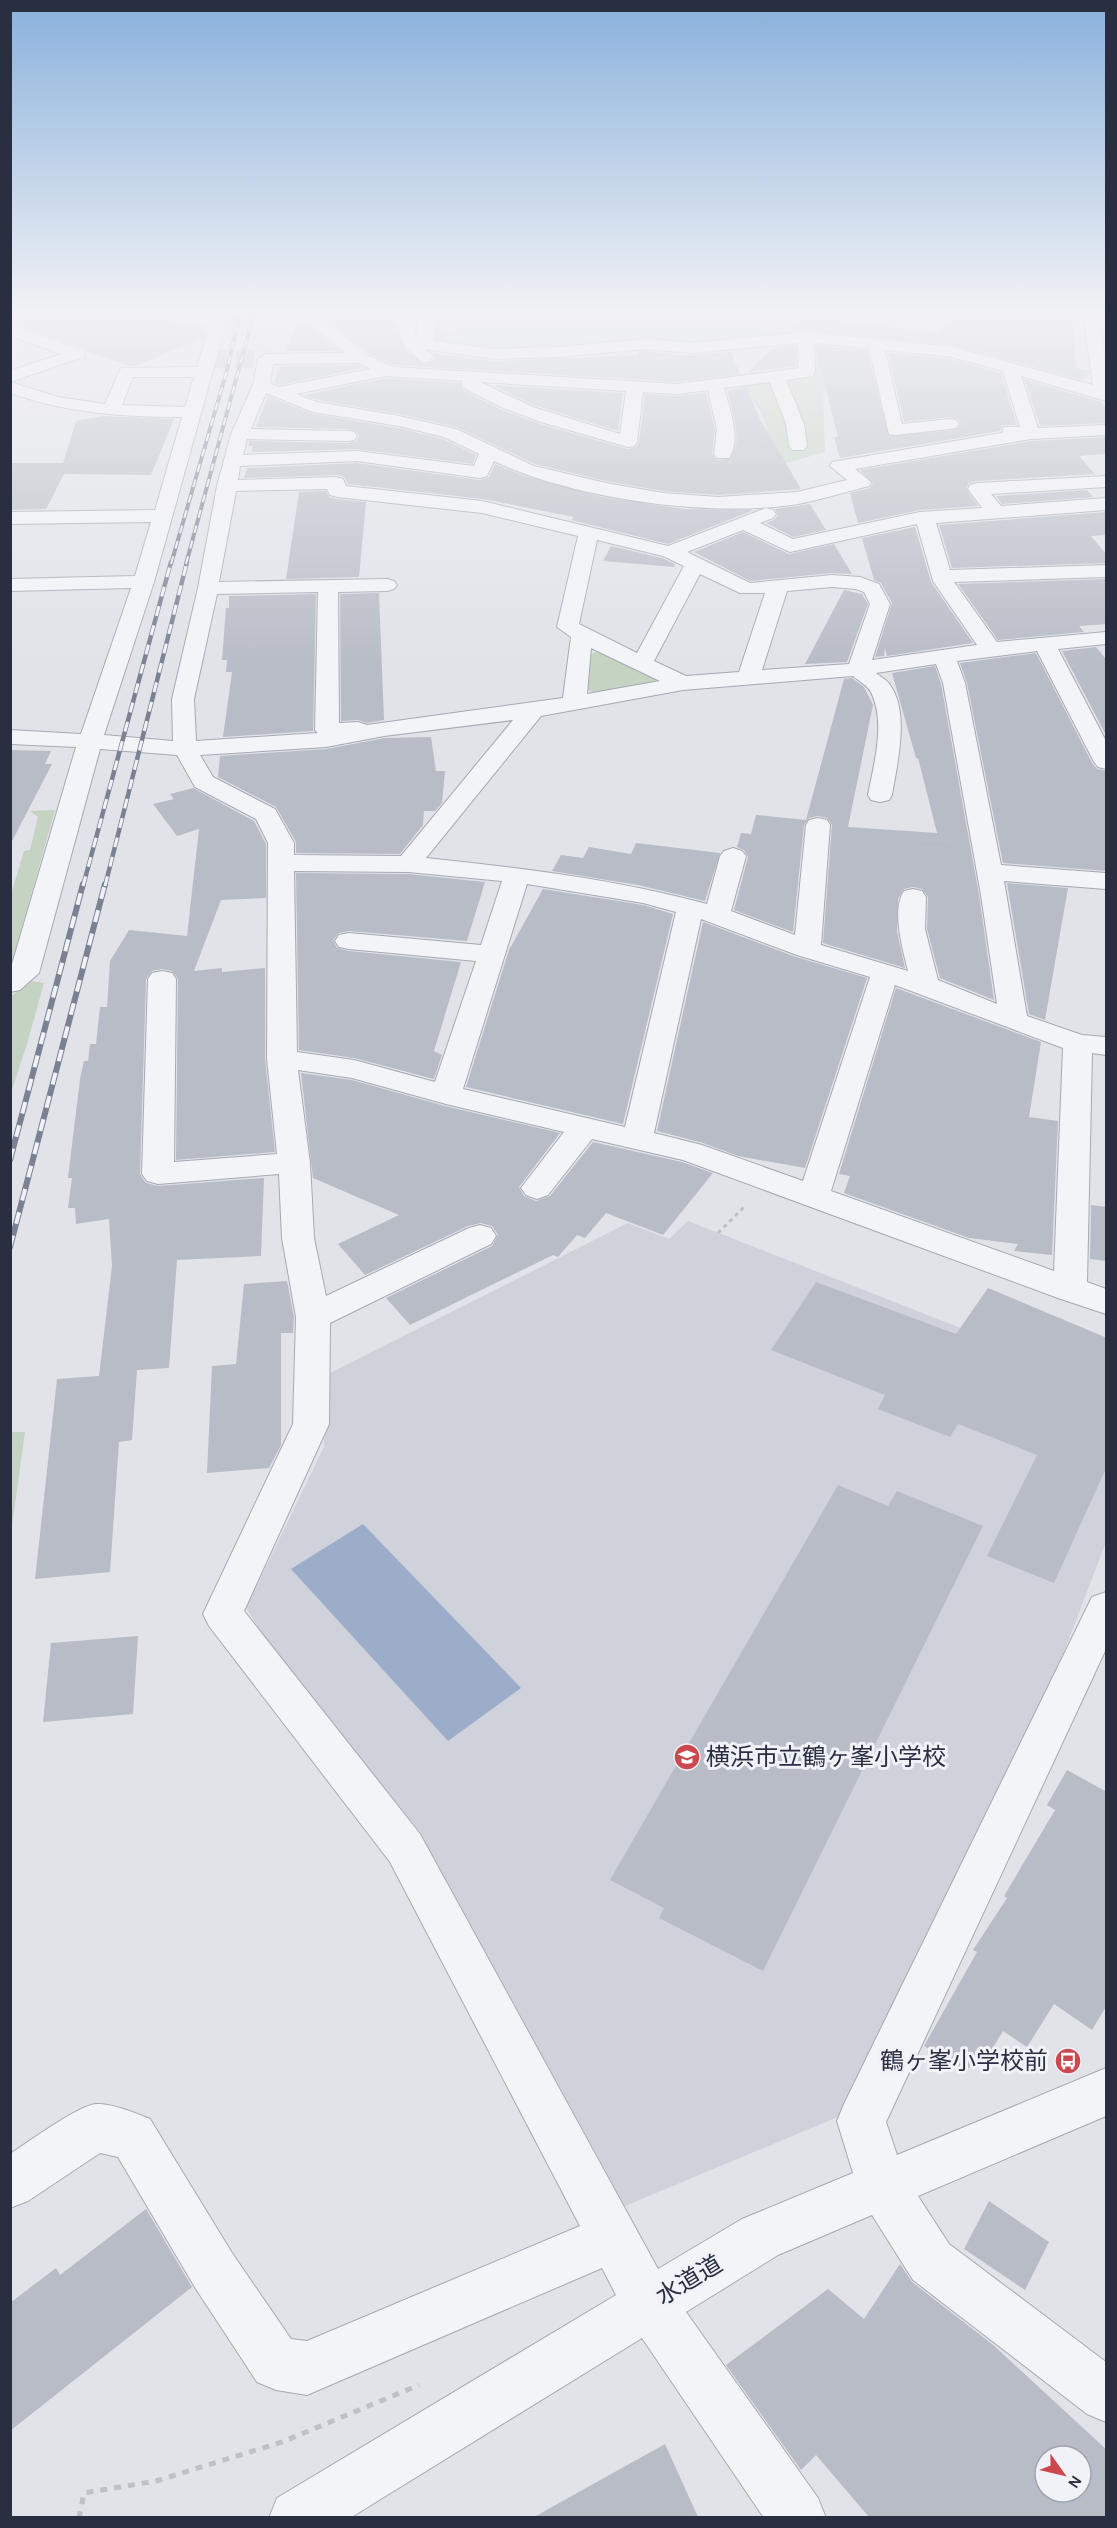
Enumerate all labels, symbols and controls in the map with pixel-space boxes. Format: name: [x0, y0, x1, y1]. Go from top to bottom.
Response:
school or university icon: 横浜市立鶴ヶ峯小学校: [672, 1742, 702, 1772]
place label: 横浜市立鶴ヶ峯小学校: [706, 1743, 946, 1771]
bus stop icon: 鶴ヶ峯小学校前: [1053, 2046, 1083, 2076]
place label: 鶴ヶ峯小学校前: [880, 2047, 1048, 2075]
street label: 水道道: [651, 2249, 727, 2311]
north arrow: [1033, 2444, 1093, 2504]
text: N: [1064, 2472, 1086, 2492]

